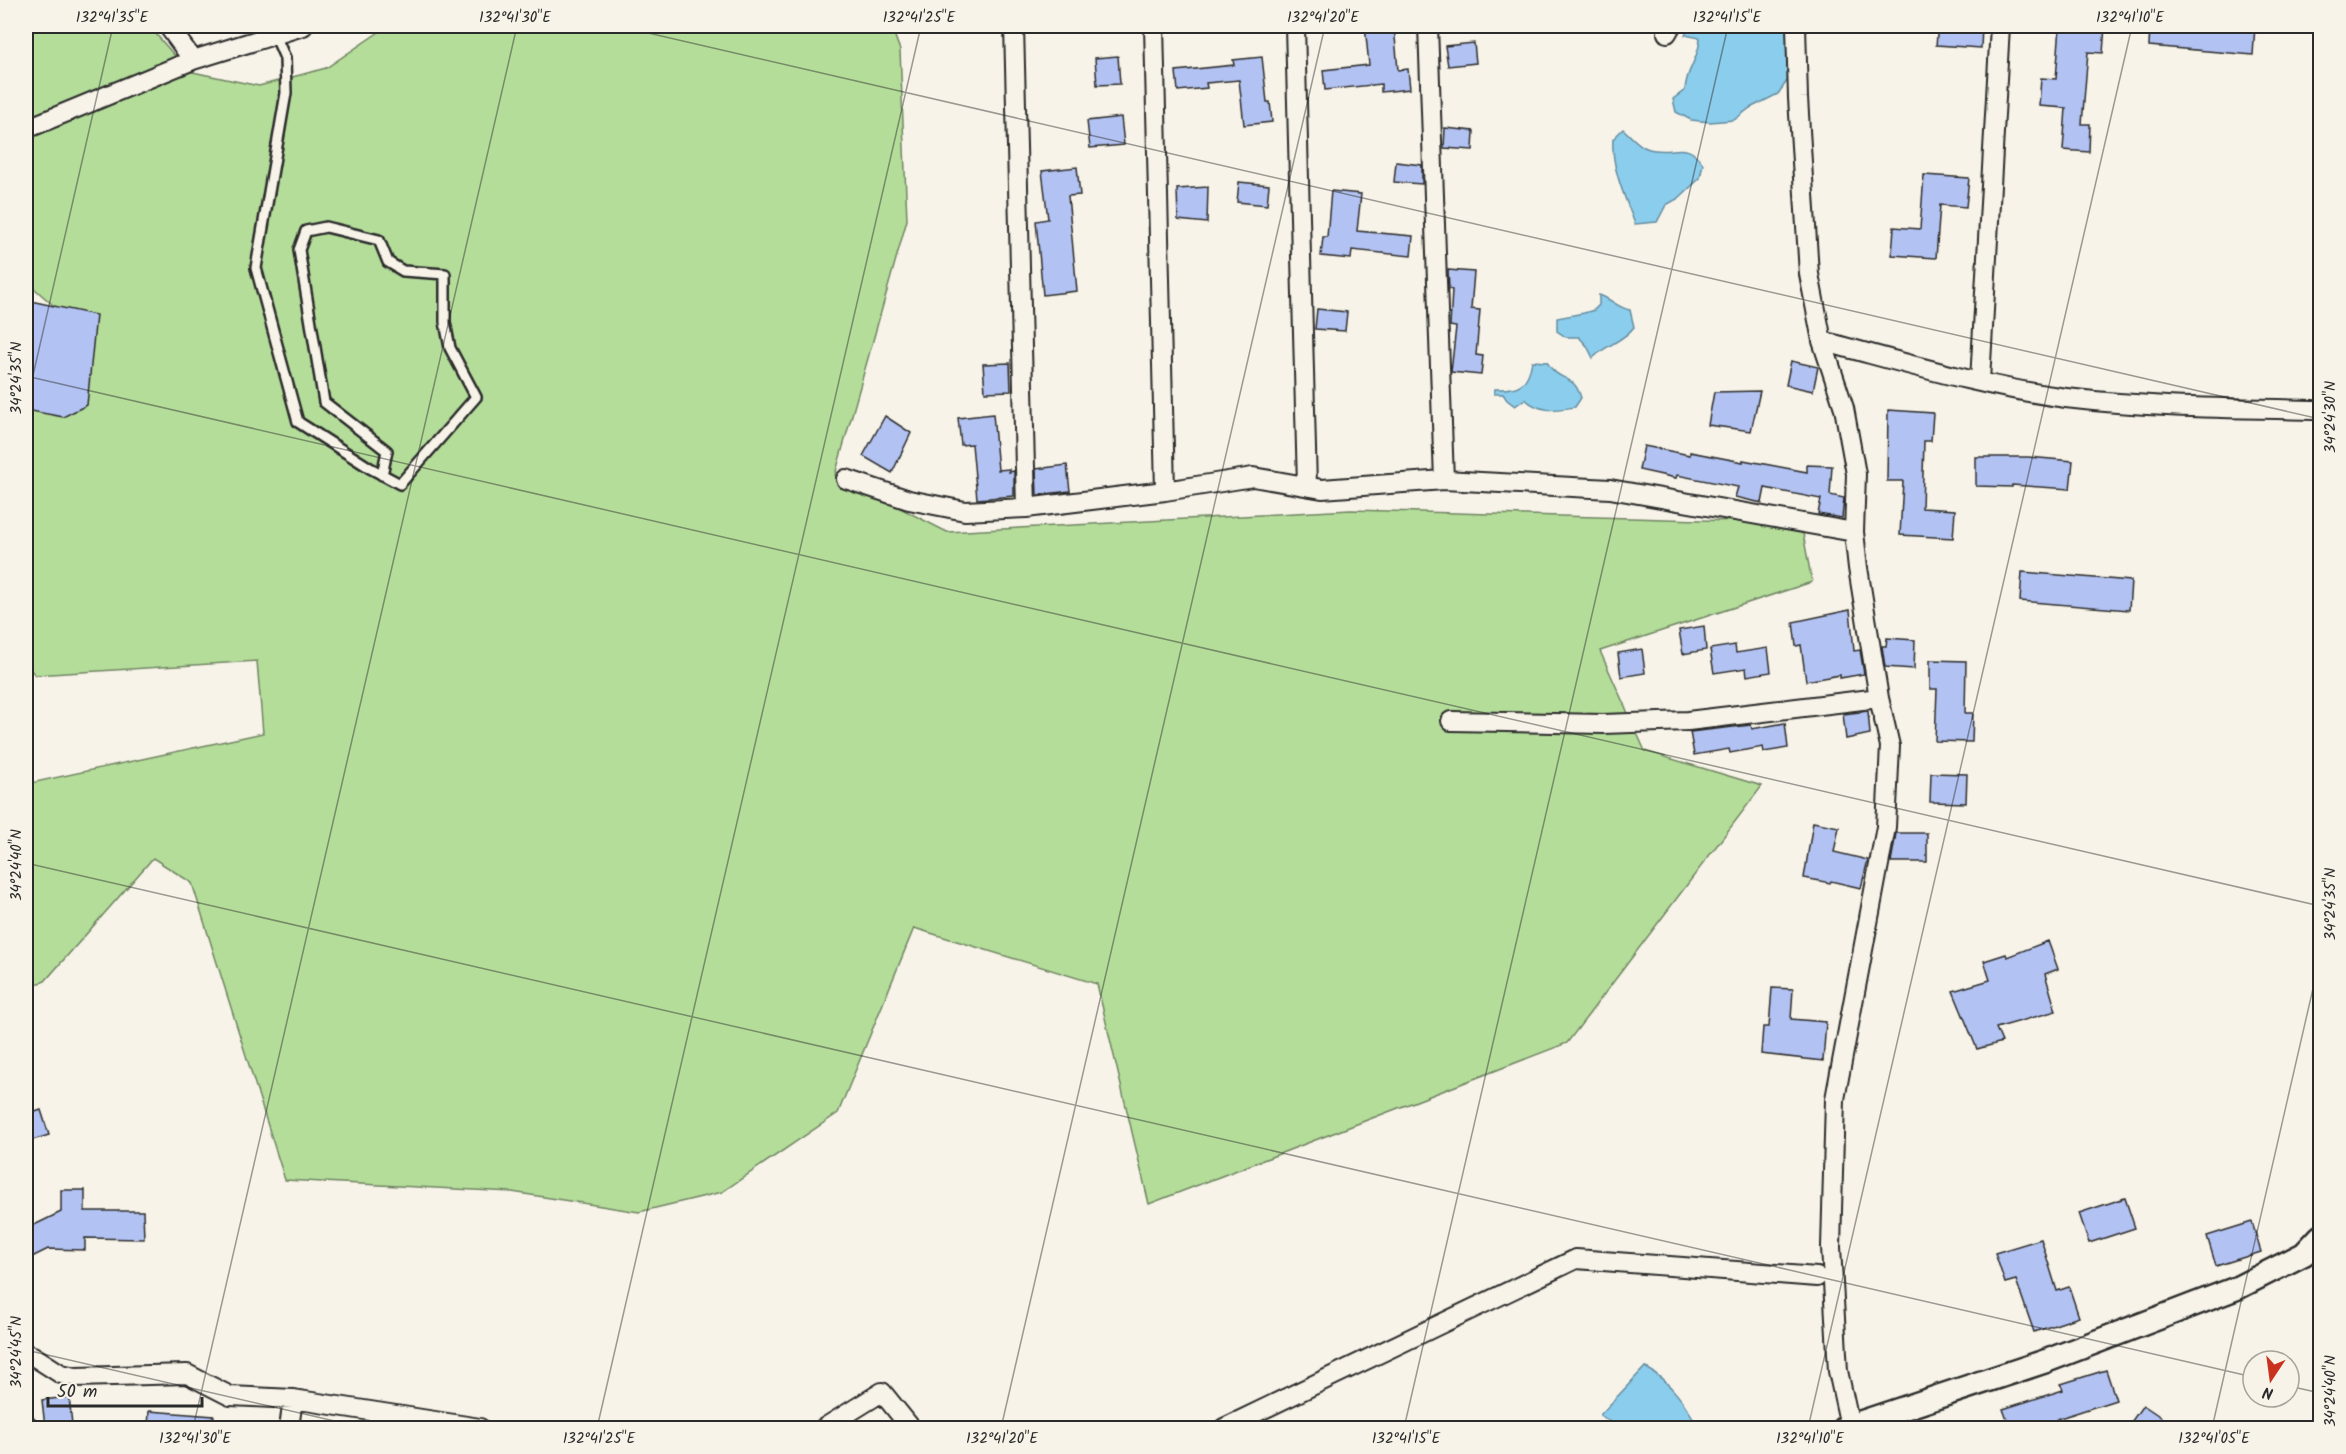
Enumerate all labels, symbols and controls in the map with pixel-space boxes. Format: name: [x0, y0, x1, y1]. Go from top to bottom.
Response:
text: 132°41'35"E: [76, 6, 150, 30]
text: 132°41'30"E: [479, 6, 552, 30]
text: 132°41'25"E: [883, 6, 957, 30]
text: 132°41'20"E: [1287, 6, 1360, 30]
text: 132°41'15"E: [1693, 6, 1763, 30]
text: 132°41'10"E: [2096, 6, 2165, 30]
text: 34°24'35"N: [5, 342, 29, 414]
text: 34°24'30"N: [2319, 381, 2343, 453]
text: 34°24'40"N: [5, 829, 29, 901]
text: 34°24'35"N: [2319, 868, 2343, 940]
text: 34°24'45"N: [5, 1316, 29, 1388]
north arrow: [2241, 1349, 2301, 1409]
text: 34°24'40"N: [2319, 1355, 2343, 1427]
scale bar: [48, 1370, 202, 1408]
text: 50 m: [57, 1378, 97, 1407]
text: N: [2260, 1379, 2276, 1405]
text: 132°41'30"E: [159, 1427, 232, 1451]
text: 132°41'25"E: [563, 1427, 637, 1451]
text: 132°41'20"E: [966, 1427, 1039, 1451]
text: 132°41'15"E: [1372, 1427, 1442, 1451]
text: 132°41'10"E: [1776, 1427, 1845, 1451]
text: 132°41'05"E: [2178, 1427, 2251, 1451]

